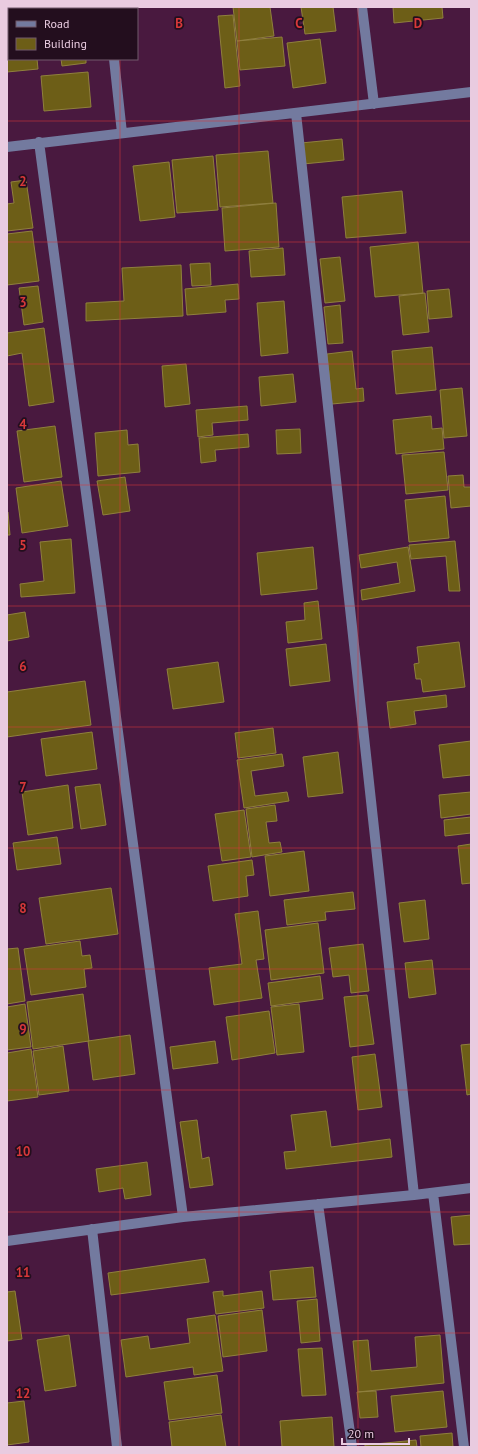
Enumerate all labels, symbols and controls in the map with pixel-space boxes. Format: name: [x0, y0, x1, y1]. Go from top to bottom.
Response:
legend: [8, 8, 138, 60]
text: B: [175, 15, 183, 32]
text: C: [295, 15, 303, 32]
text: D: [414, 15, 422, 32]
text: Road: [44, 16, 69, 31]
text: Building: [44, 36, 87, 51]
text: 2: [19, 173, 27, 190]
text: 3: [19, 294, 27, 311]
text: 4: [19, 416, 27, 433]
text: 5: [19, 537, 27, 554]
text: 6: [19, 658, 27, 675]
text: 7: [19, 779, 27, 796]
text: 8: [19, 900, 27, 917]
text: 9: [19, 1021, 27, 1038]
text: 10: [16, 1143, 30, 1160]
text: 11: [16, 1264, 30, 1281]
text: 12: [16, 1385, 30, 1402]
scale bar: [342, 1420, 409, 1446]
text: 20 m: [348, 1426, 374, 1441]

